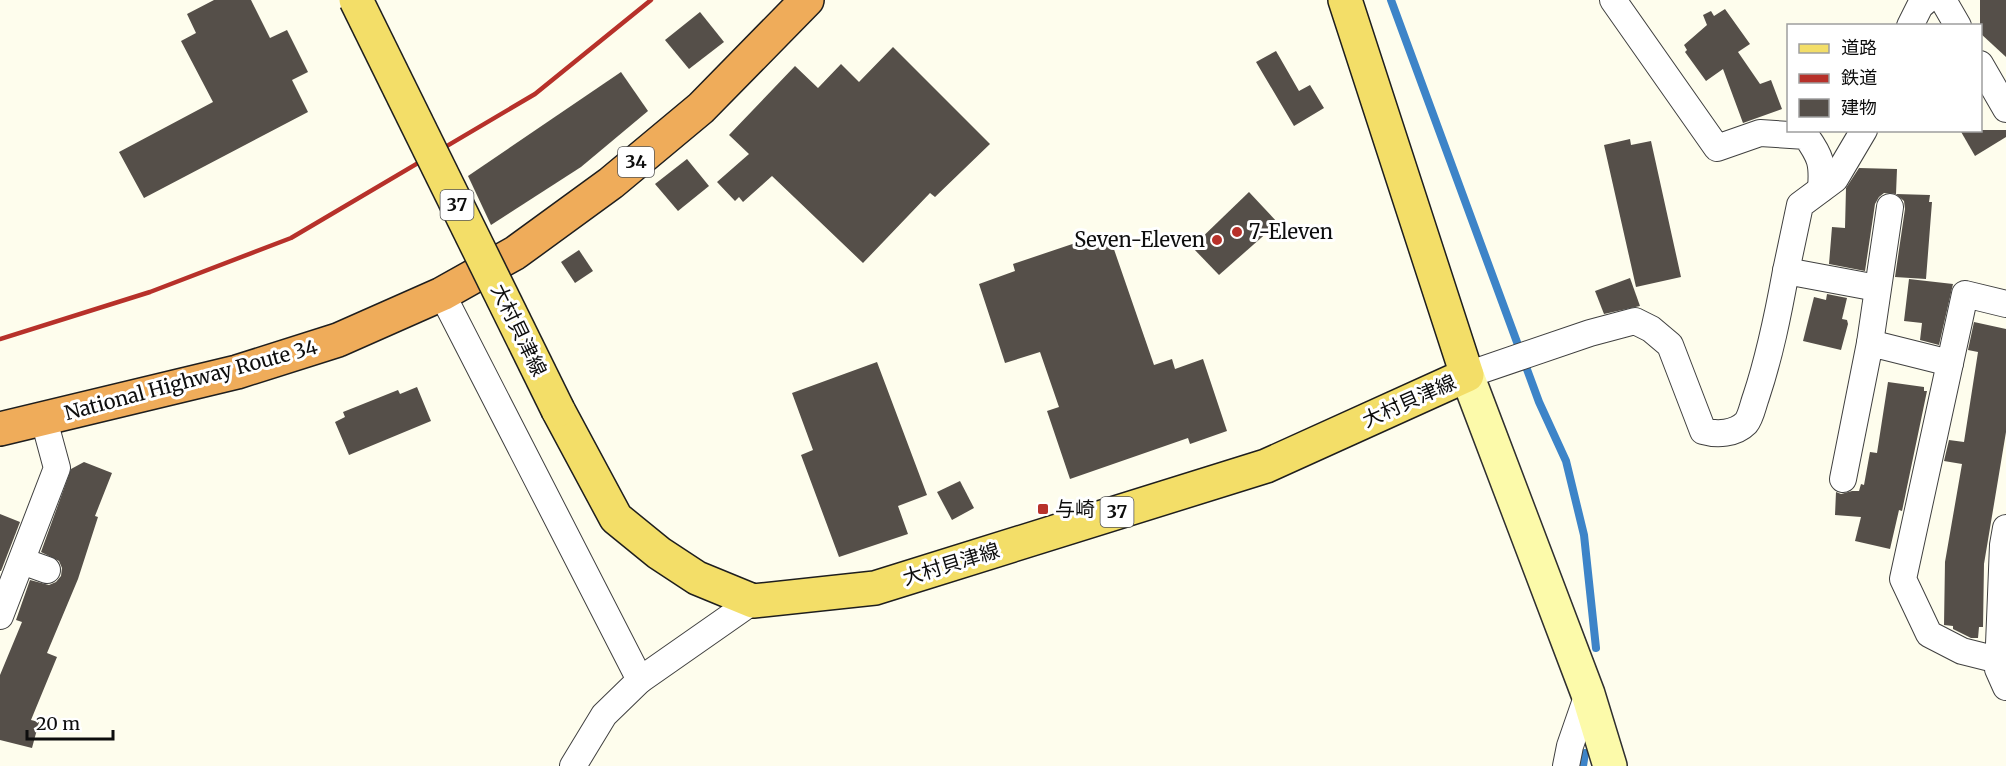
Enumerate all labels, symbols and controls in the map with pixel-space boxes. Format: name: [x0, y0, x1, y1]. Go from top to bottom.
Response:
legend: [1787, 24, 1982, 132]
text: 道路: [1841, 36, 1877, 59]
text: 鉄道: [1841, 66, 1877, 89]
text: 建物: [1841, 96, 1877, 119]
road number: 34: [618, 147, 654, 177]
road number: 37: [440, 190, 474, 220]
place label: 7-Eleven: [1249, 219, 1333, 244]
marker: 7-Eleven: [1230, 225, 1244, 239]
place label: Seven-Eleven: [1074, 227, 1205, 252]
marker: Seven-Eleven: [1210, 233, 1224, 247]
street label: 大村貝津線: [486, 279, 553, 380]
street label: National Highway Route 34: [62, 334, 320, 425]
street label: 大村貝津線: [1358, 369, 1460, 432]
place label: 与崎: [1055, 496, 1095, 521]
road number: 37: [1100, 497, 1134, 527]
marker: 与崎: [1036, 502, 1050, 516]
street label: 大村貝津線: [899, 537, 1002, 590]
scale bar: [27, 703, 112, 741]
text: 20 m: [36, 712, 80, 735]

